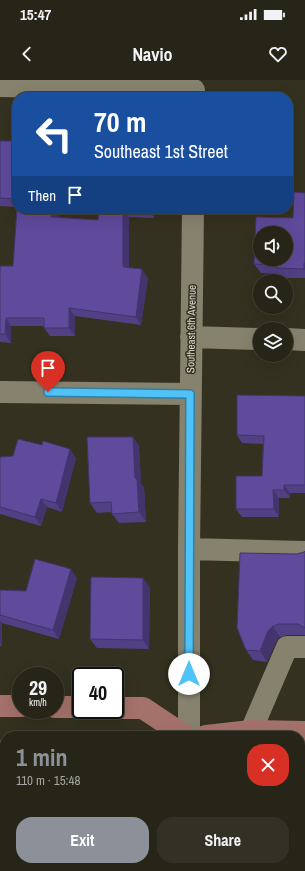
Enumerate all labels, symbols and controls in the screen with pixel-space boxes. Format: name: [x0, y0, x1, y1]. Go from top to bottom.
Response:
text: 15:47: [20, 4, 51, 25]
text: Navio: [132, 42, 173, 67]
icon: back: [16, 43, 38, 65]
icon: heart: [267, 43, 289, 65]
text: 70 m: [94, 103, 146, 141]
icon: left: [28, 108, 80, 160]
text: Southeast 1st Street: [94, 139, 228, 164]
icon: arrive: [64, 184, 86, 206]
text: Then: [28, 185, 56, 206]
map controls: [253, 226, 293, 362]
button: sound: [253, 226, 293, 266]
button: search: [253, 274, 293, 314]
street label: Southeast 6th Avenue: [183, 285, 199, 373]
button: layers: [253, 322, 293, 362]
pin: [31, 351, 65, 392]
icon: arrive: [37, 357, 59, 379]
position arrow: [168, 653, 210, 695]
speed limit sign: 40: [72, 667, 124, 719]
text: 29: [29, 674, 47, 701]
text: km/h: [29, 696, 47, 709]
text: 1 min: [16, 741, 67, 773]
button: close: [247, 744, 289, 786]
text: 110 m · 15:48: [16, 772, 80, 789]
button: Exit: [16, 817, 149, 863]
button: Share: [157, 817, 289, 863]

